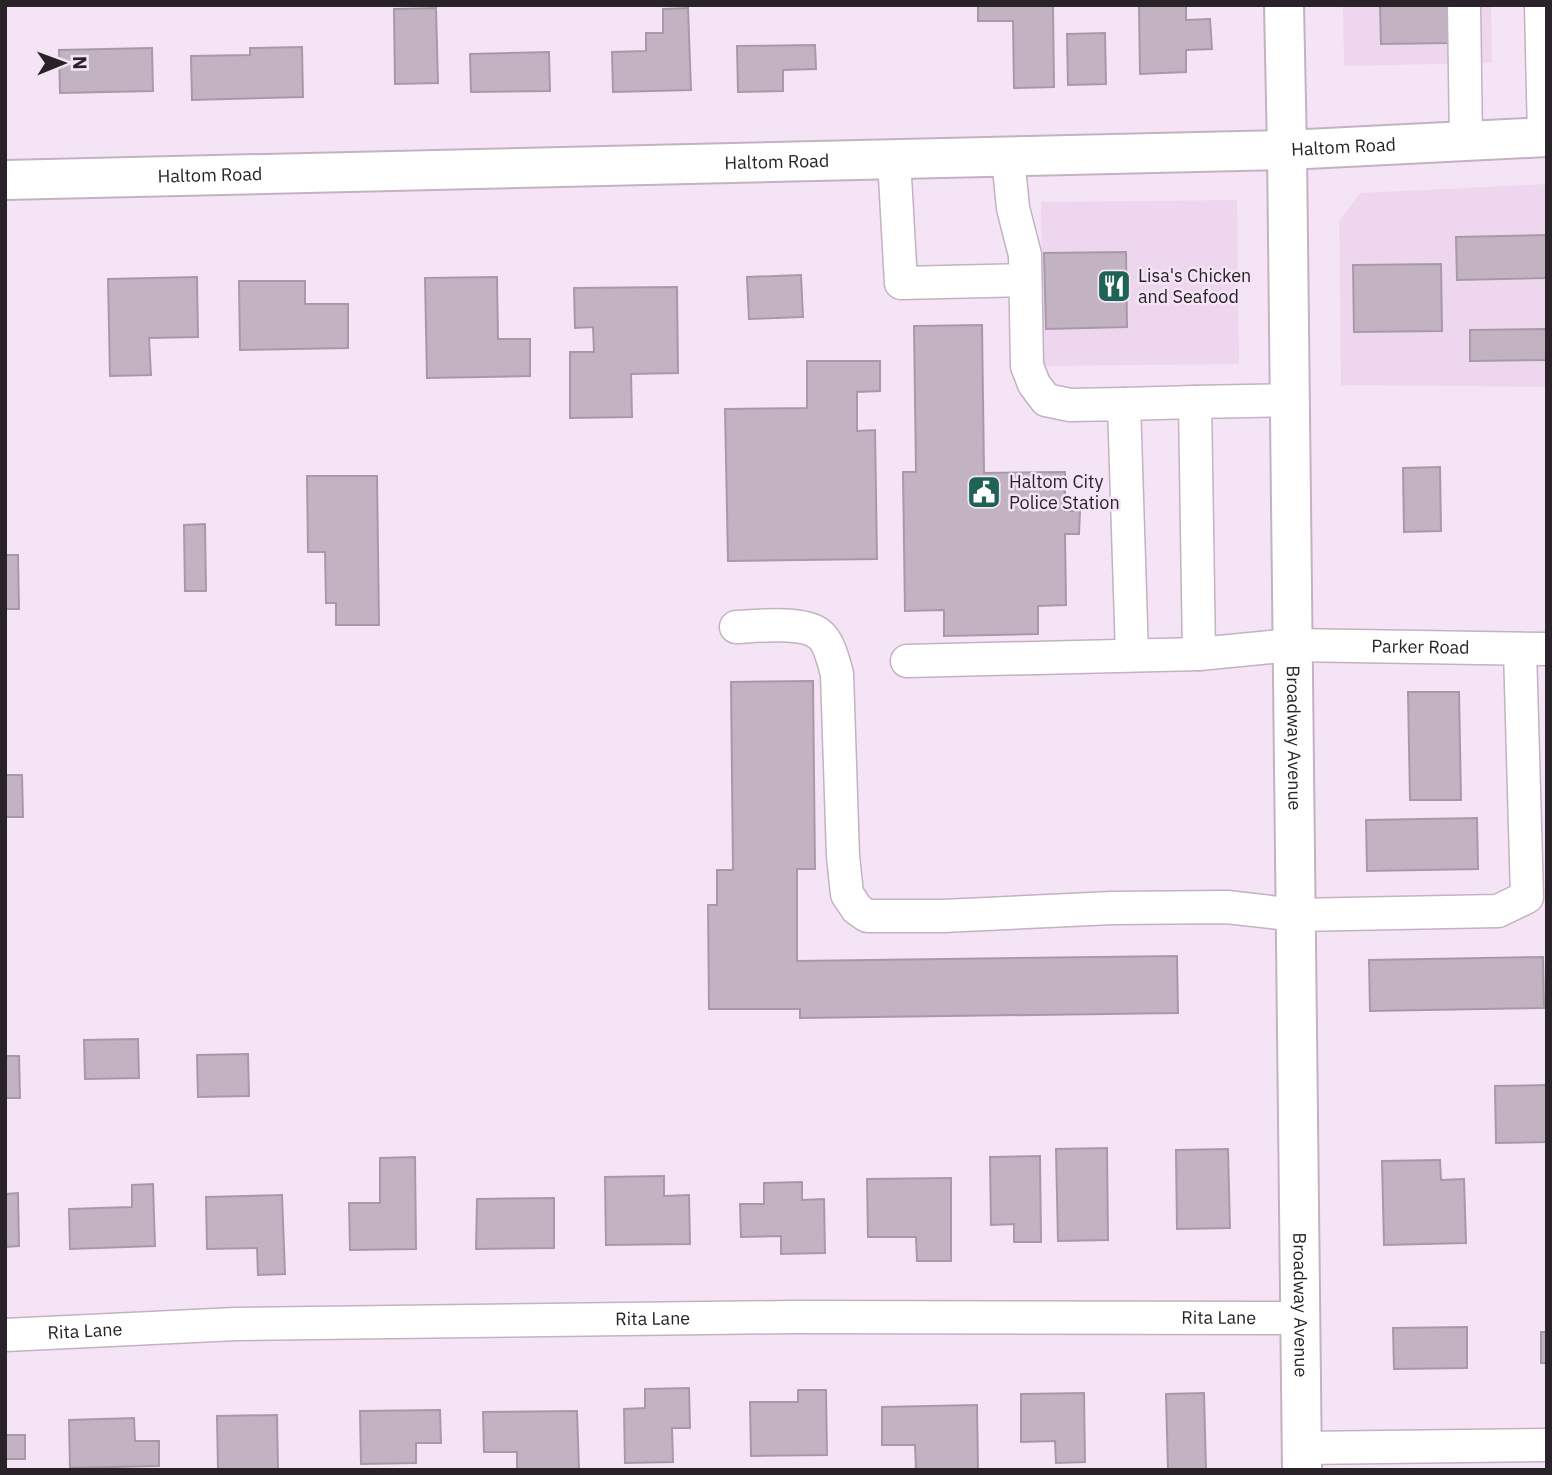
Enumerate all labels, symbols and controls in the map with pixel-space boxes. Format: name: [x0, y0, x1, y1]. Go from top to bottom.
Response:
north arrow: [28, 28, 98, 98]
text: N: [68, 56, 92, 70]
street label: Haltom Road: [1291, 133, 1397, 161]
street label: Haltom Road: [724, 149, 829, 174]
street label: Haltom Road: [157, 162, 263, 187]
place label: Lisa's Chicken and Seafood: [1138, 264, 1251, 308]
restaurant icon: Lisa's Chicken and Seafood: [1095, 267, 1133, 305]
place label: Haltom City Police Station: [1009, 470, 1120, 514]
public building icon: Haltom City Police Station: [965, 473, 1003, 511]
street label: Parker Road: [1371, 634, 1470, 659]
street label: Broadway Avenue: [1282, 665, 1307, 811]
street label: Broadway Avenue: [1288, 1232, 1313, 1378]
street label: Rita Lane: [615, 1306, 690, 1330]
street label: Rita Lane: [1181, 1306, 1256, 1329]
street label: Rita Lane: [47, 1317, 123, 1344]

